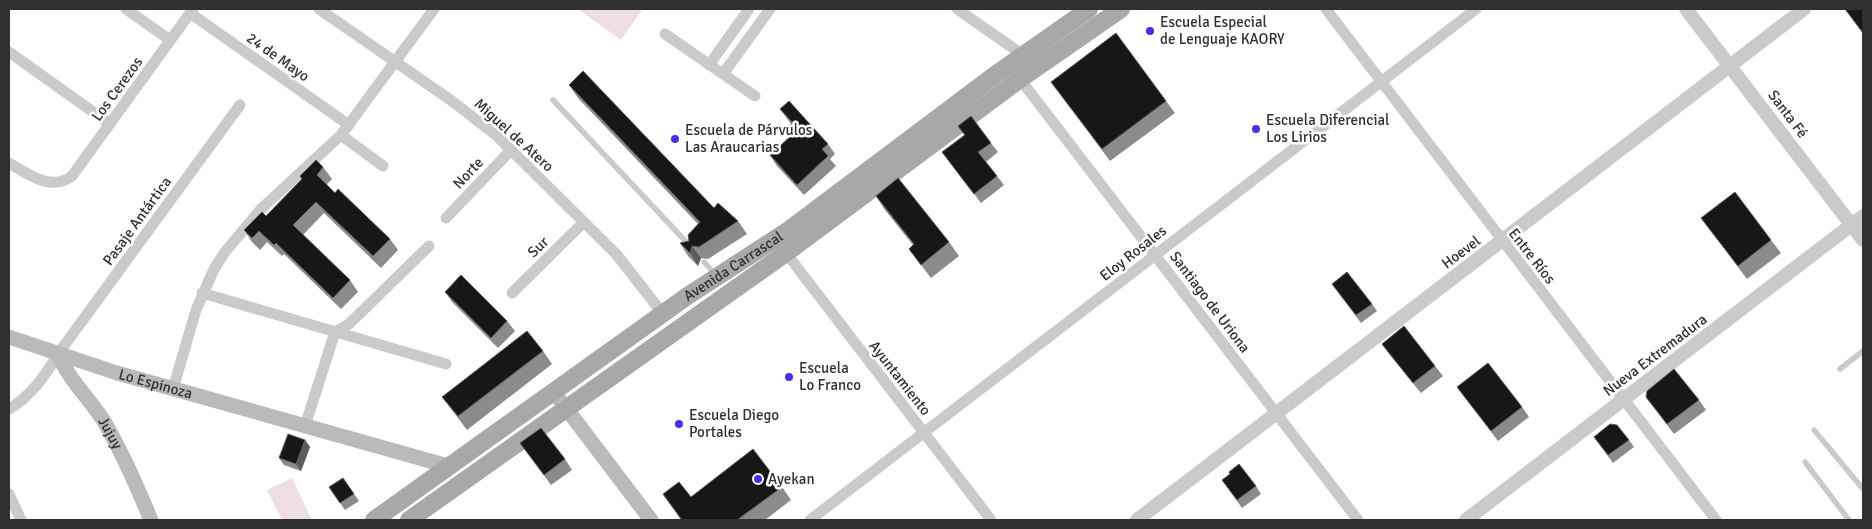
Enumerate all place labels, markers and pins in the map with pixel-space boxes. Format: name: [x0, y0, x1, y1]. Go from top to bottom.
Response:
place label: Escuela Especial de Lenguaje KAORY: [1160, 13, 1285, 48]
marker: Escuela Especial de Lenguaje KAORY: [1144, 25, 1156, 37]
place label: Escuela Diferencial Los Lirios: [1266, 111, 1389, 146]
place label: Escuela de Párvulos Las Araucarias: [685, 121, 813, 156]
marker: Escuela Diferencial Los Lirios: [1250, 123, 1262, 135]
marker: Escuela de Párvulos Las Araucarias: [669, 133, 681, 145]
place label: Escuela Lo Franco: [799, 359, 861, 394]
marker: Escuela Lo Franco: [783, 371, 795, 383]
place label: Escuela Diego Portales: [689, 406, 779, 441]
marker: Escuela Diego Portales: [673, 418, 685, 430]
place label: Ayekan: [768, 470, 815, 488]
marker: Ayekan: [752, 473, 764, 485]

